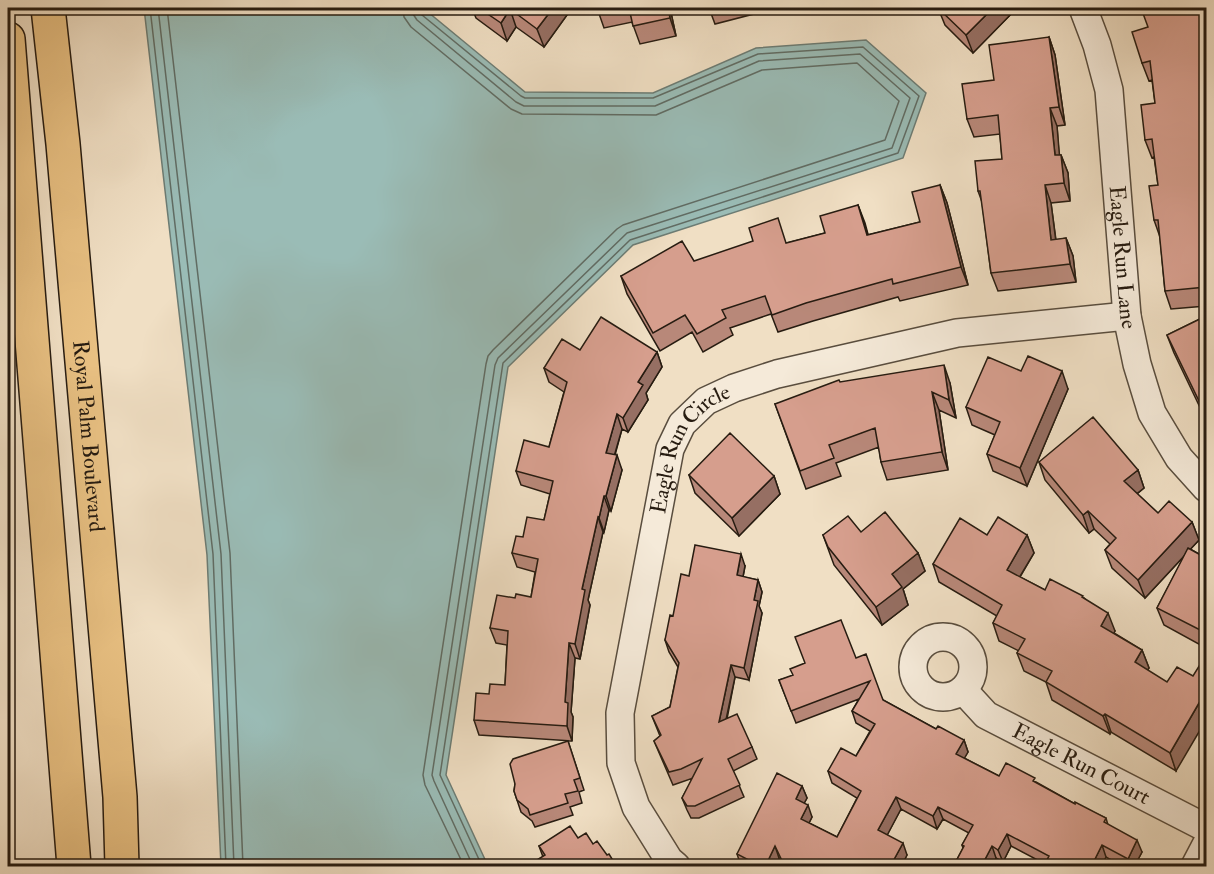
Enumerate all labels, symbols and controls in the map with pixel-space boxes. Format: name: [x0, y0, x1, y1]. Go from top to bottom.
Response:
street label: Eagle Run Lane: [1103, 185, 1143, 332]
street label: Royal Palm Boulevard: [66, 339, 111, 533]
street label: Eagle Run Circle: [644, 378, 735, 516]
street label: Eagle Run Court: [1007, 717, 1155, 811]

